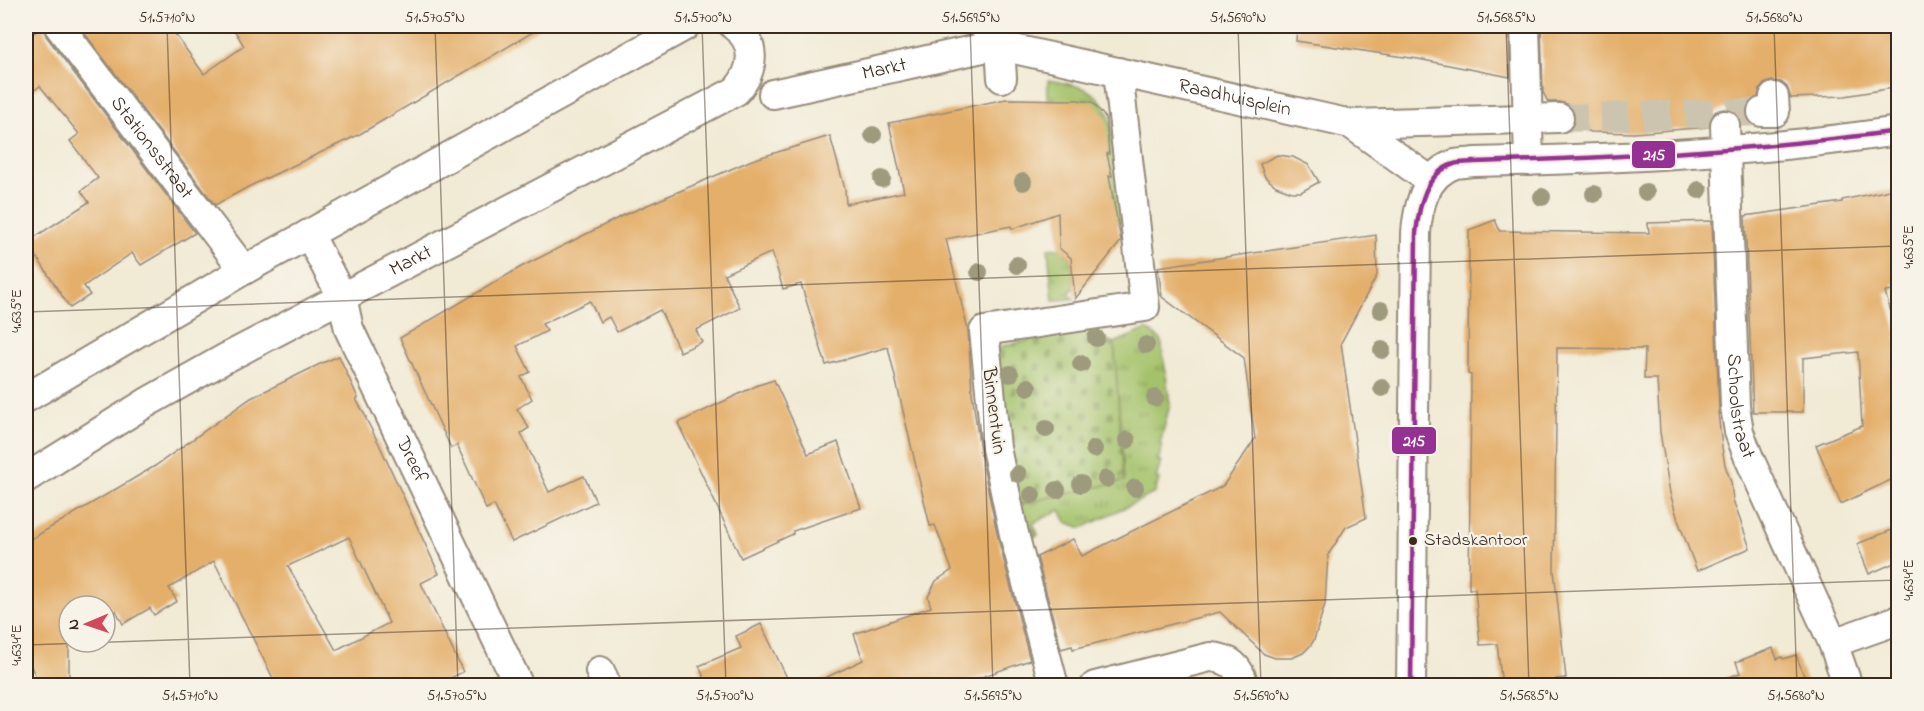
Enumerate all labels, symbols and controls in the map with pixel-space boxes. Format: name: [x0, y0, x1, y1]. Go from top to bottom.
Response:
text: 51.5710°N: [139, 7, 195, 29]
text: 51.5705°N: [405, 7, 465, 29]
text: 51.5700°N: [674, 7, 732, 29]
text: 51.5695°N: [942, 7, 1000, 29]
text: 51.5690°N: [1210, 7, 1266, 29]
text: 51.5685°N: [1476, 7, 1536, 29]
text: 51.5680°N: [1745, 7, 1803, 29]
street label: Markt: [859, 51, 910, 88]
street label: Raadhuisplein: [1176, 72, 1294, 125]
street label: Stationsstraat: [103, 90, 200, 206]
line badge: 215: [1631, 140, 1676, 169]
text: 215: [1642, 144, 1666, 168]
text: 4.635°E: [1898, 225, 1920, 269]
street label: Markt: [384, 238, 438, 284]
text: 4.635°E: [6, 289, 28, 333]
street label: Schoolstraat: [1719, 353, 1763, 463]
street label: Binnentuin: [973, 365, 1013, 456]
line badge: 215: [1391, 426, 1437, 455]
text: 215: [1402, 430, 1426, 454]
street label: Dreef: [388, 431, 435, 489]
place label: Stadskantoor: [1424, 528, 1528, 554]
marker: Stadskantoor: [1407, 535, 1419, 547]
text: 4.634°E: [1898, 559, 1920, 601]
north arrow: [57, 594, 117, 654]
text: N: [62, 618, 86, 630]
text: 4.634°E: [6, 624, 28, 666]
text: 51.5710°N: [162, 685, 218, 707]
text: 51.5705°N: [427, 685, 487, 707]
text: 51.5700°N: [696, 685, 754, 707]
text: 51.5695°N: [964, 685, 1022, 707]
text: 51.5690°N: [1233, 685, 1289, 707]
text: 51.5685°N: [1499, 685, 1559, 707]
text: 51.5680°N: [1767, 685, 1825, 707]

